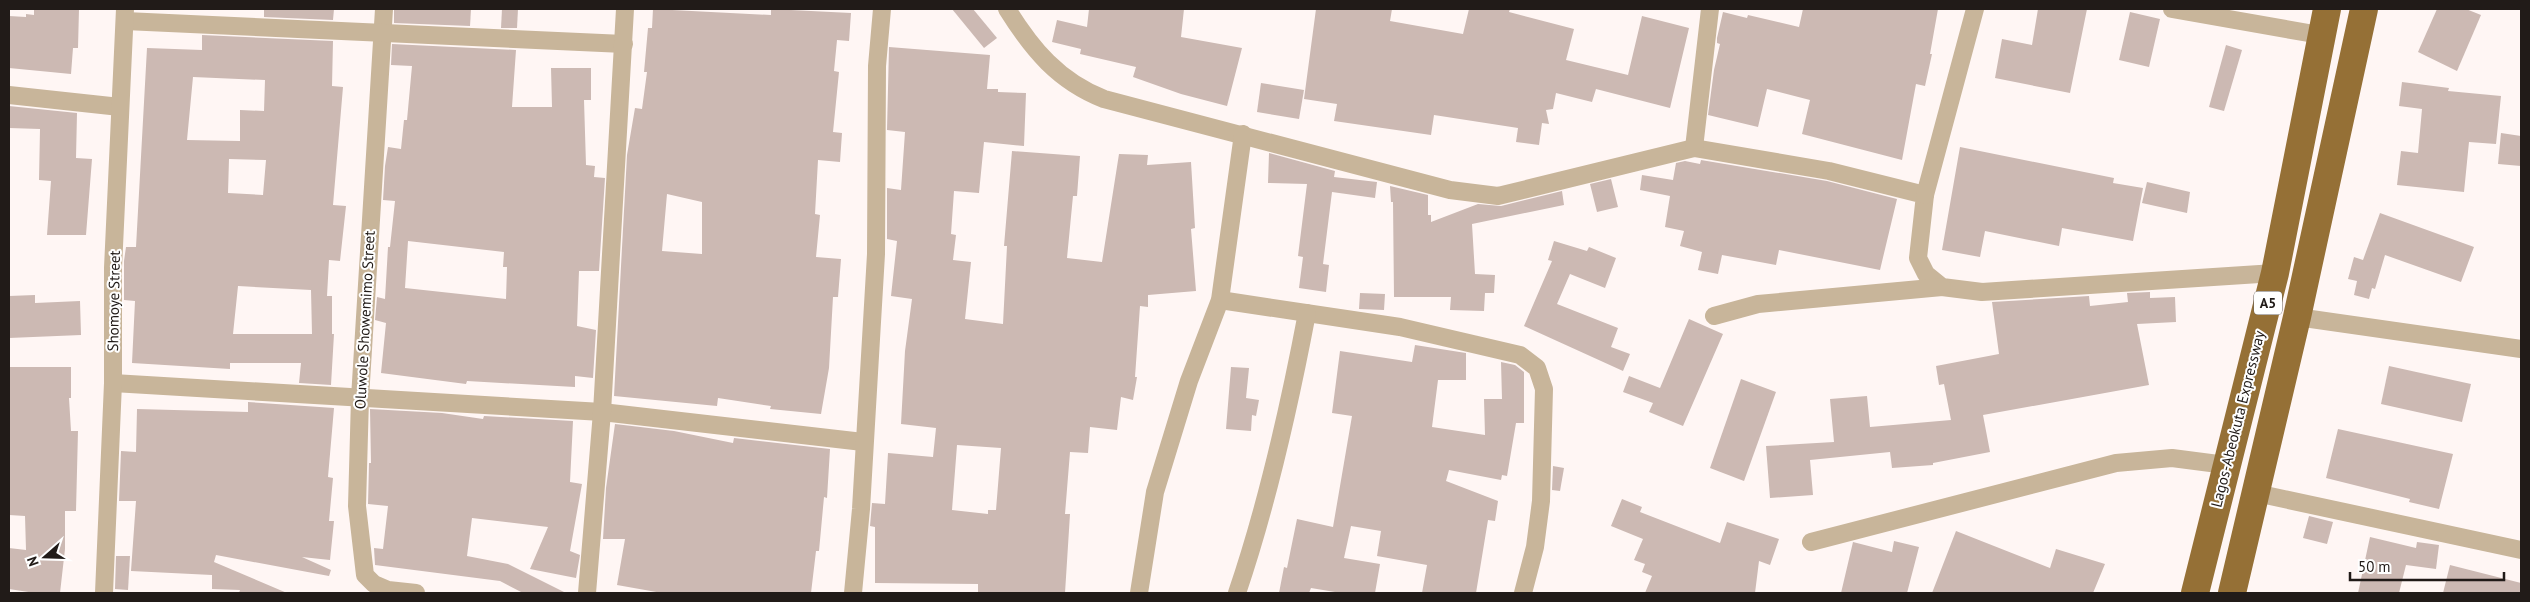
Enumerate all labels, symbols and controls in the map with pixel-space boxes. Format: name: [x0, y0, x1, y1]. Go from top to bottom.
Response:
street label: Oluwole Showemimo Street: [350, 230, 379, 410]
street label: Shomoye Street: [103, 250, 124, 352]
road number: A5: [2254, 292, 2282, 314]
street label: Lagos-Abeokuta Expressway: [2206, 328, 2269, 509]
north arrow: [20, 532, 70, 582]
scale bar: [2350, 550, 2504, 582]
text: N: [23, 554, 43, 569]
text: 50 m: [2358, 557, 2391, 576]

